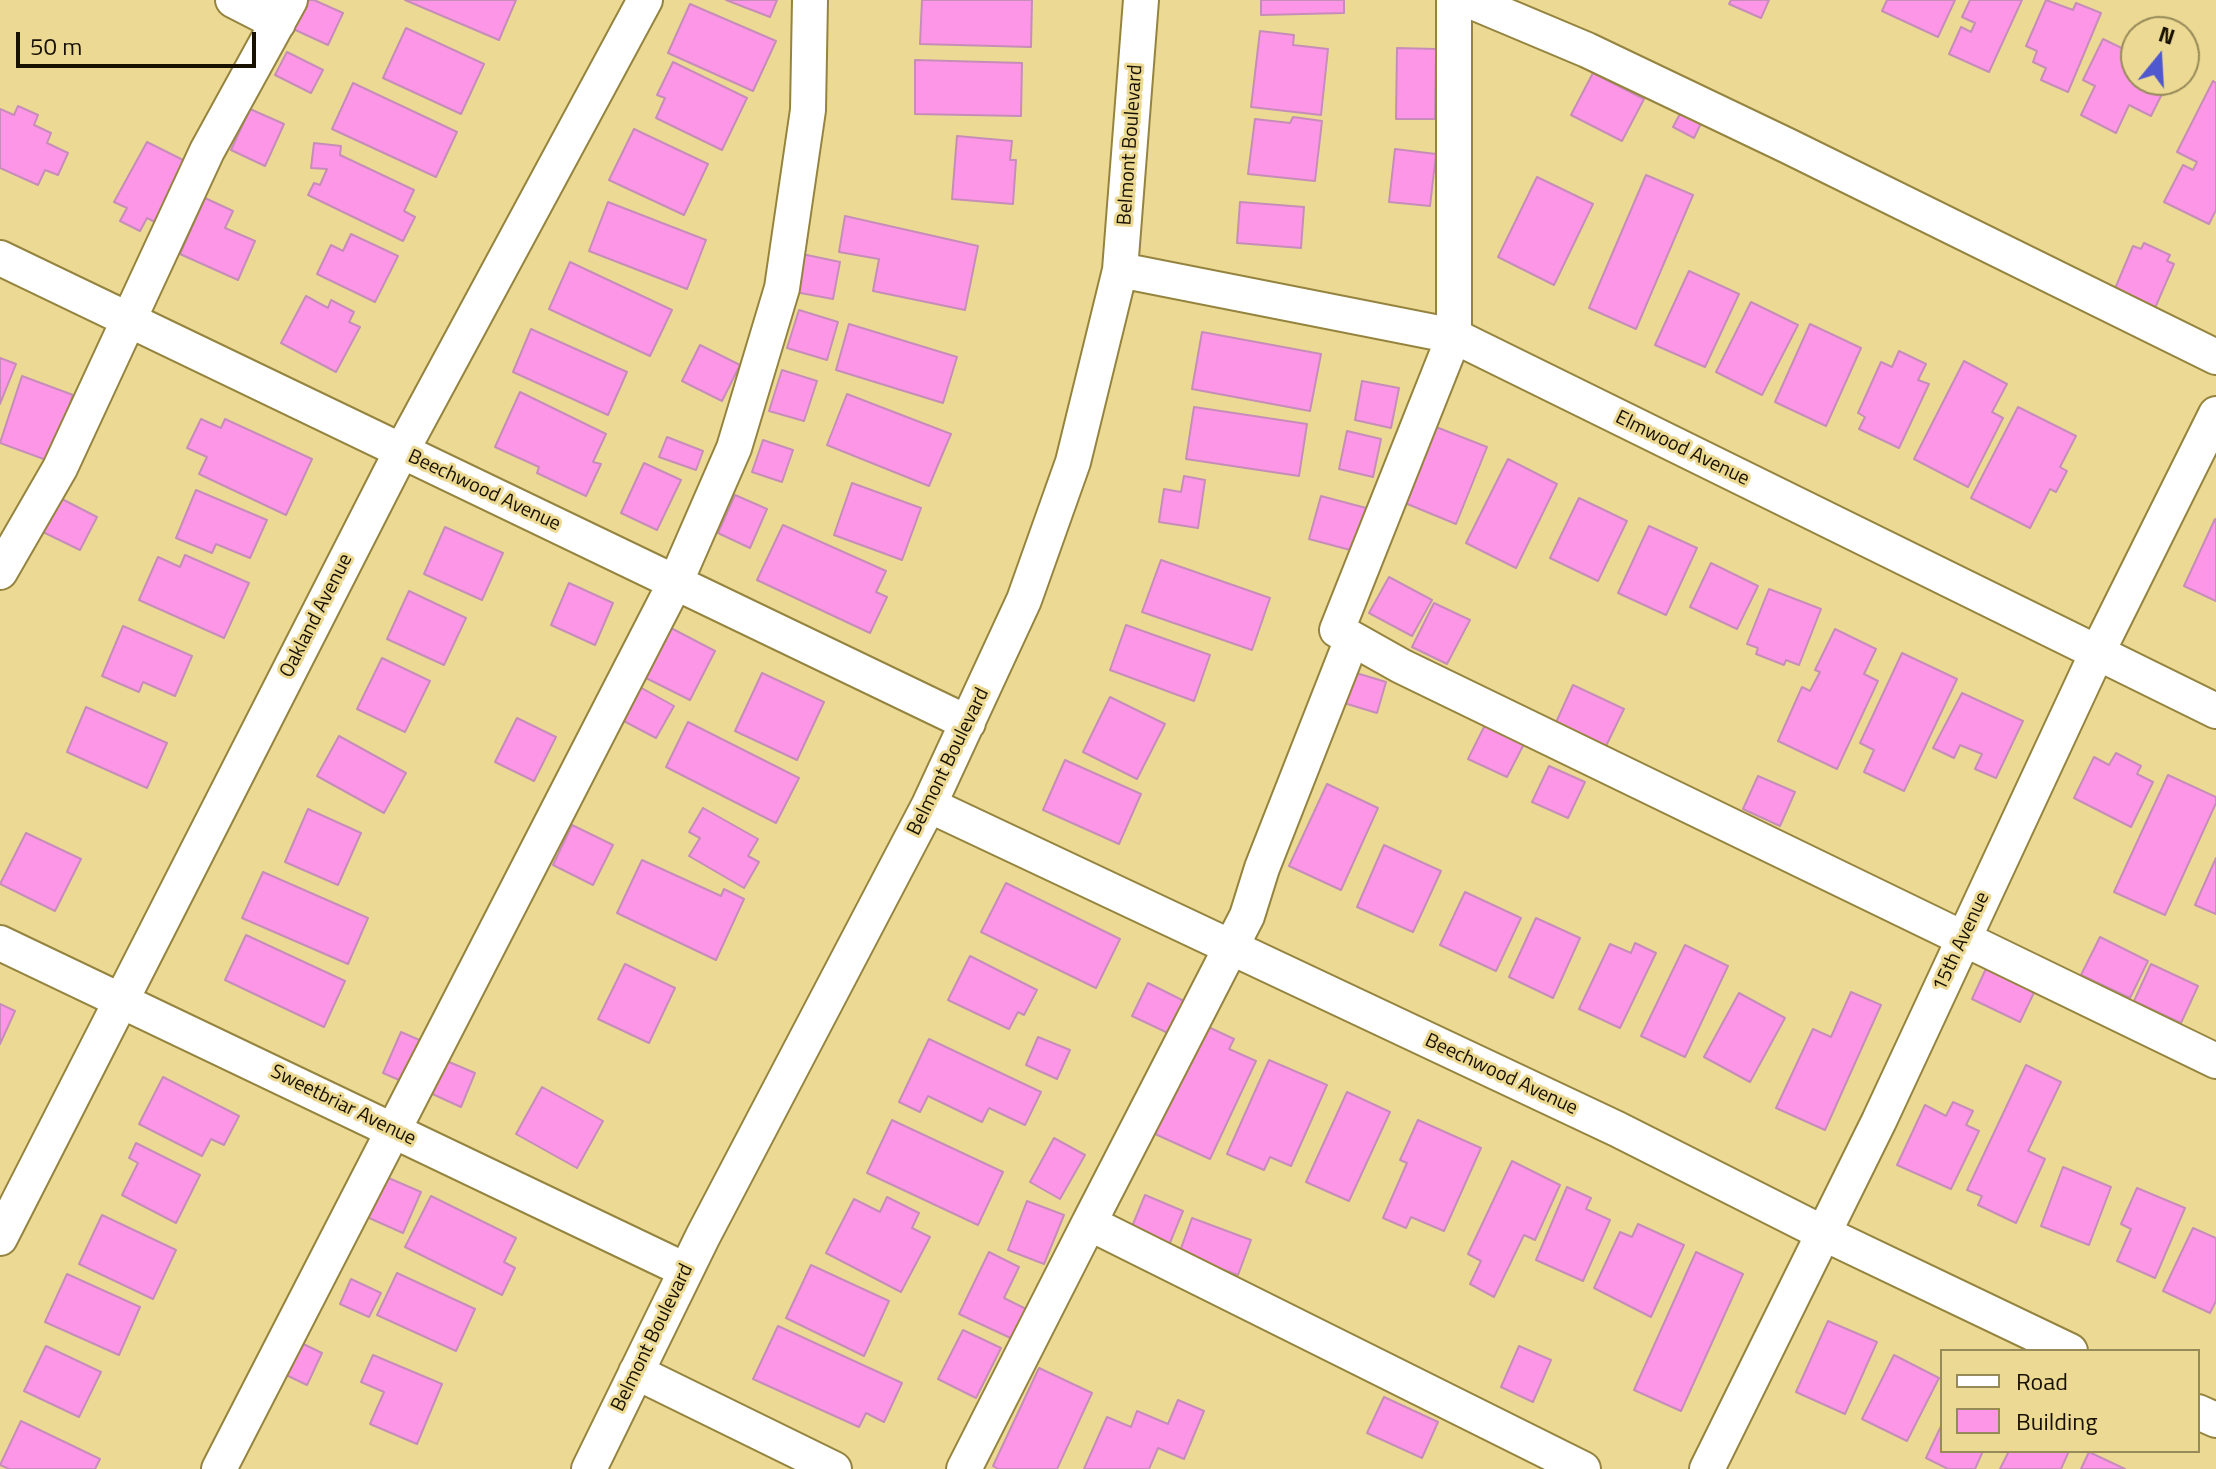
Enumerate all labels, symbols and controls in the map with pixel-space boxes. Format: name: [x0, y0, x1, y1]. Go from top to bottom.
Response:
scale bar: [20, 16, 260, 66]
north arrow: [2120, 16, 2200, 96]
text: N: [2154, 17, 2179, 54]
text: 50 m: [30, 28, 82, 64]
street label: Belmont Boulevard: [1113, 64, 1149, 226]
street label: Elmwood Avenue: [1611, 406, 1753, 492]
street label: Beechwood Avenue: [404, 445, 564, 537]
street label: Oakland Avenue: [276, 550, 358, 682]
street label: Belmont Boulevard: [903, 684, 995, 840]
street label: 15th Avenue: [1928, 888, 1996, 996]
street label: Beechwood Avenue: [1421, 1029, 1581, 1121]
street label: Sweetbriar Avenue: [266, 1060, 420, 1152]
street label: Belmont Boulevard: [607, 1260, 699, 1416]
legend: [1940, 1349, 2200, 1453]
text: Road: [2016, 1363, 2068, 1399]
text: Building: [2016, 1403, 2098, 1439]

